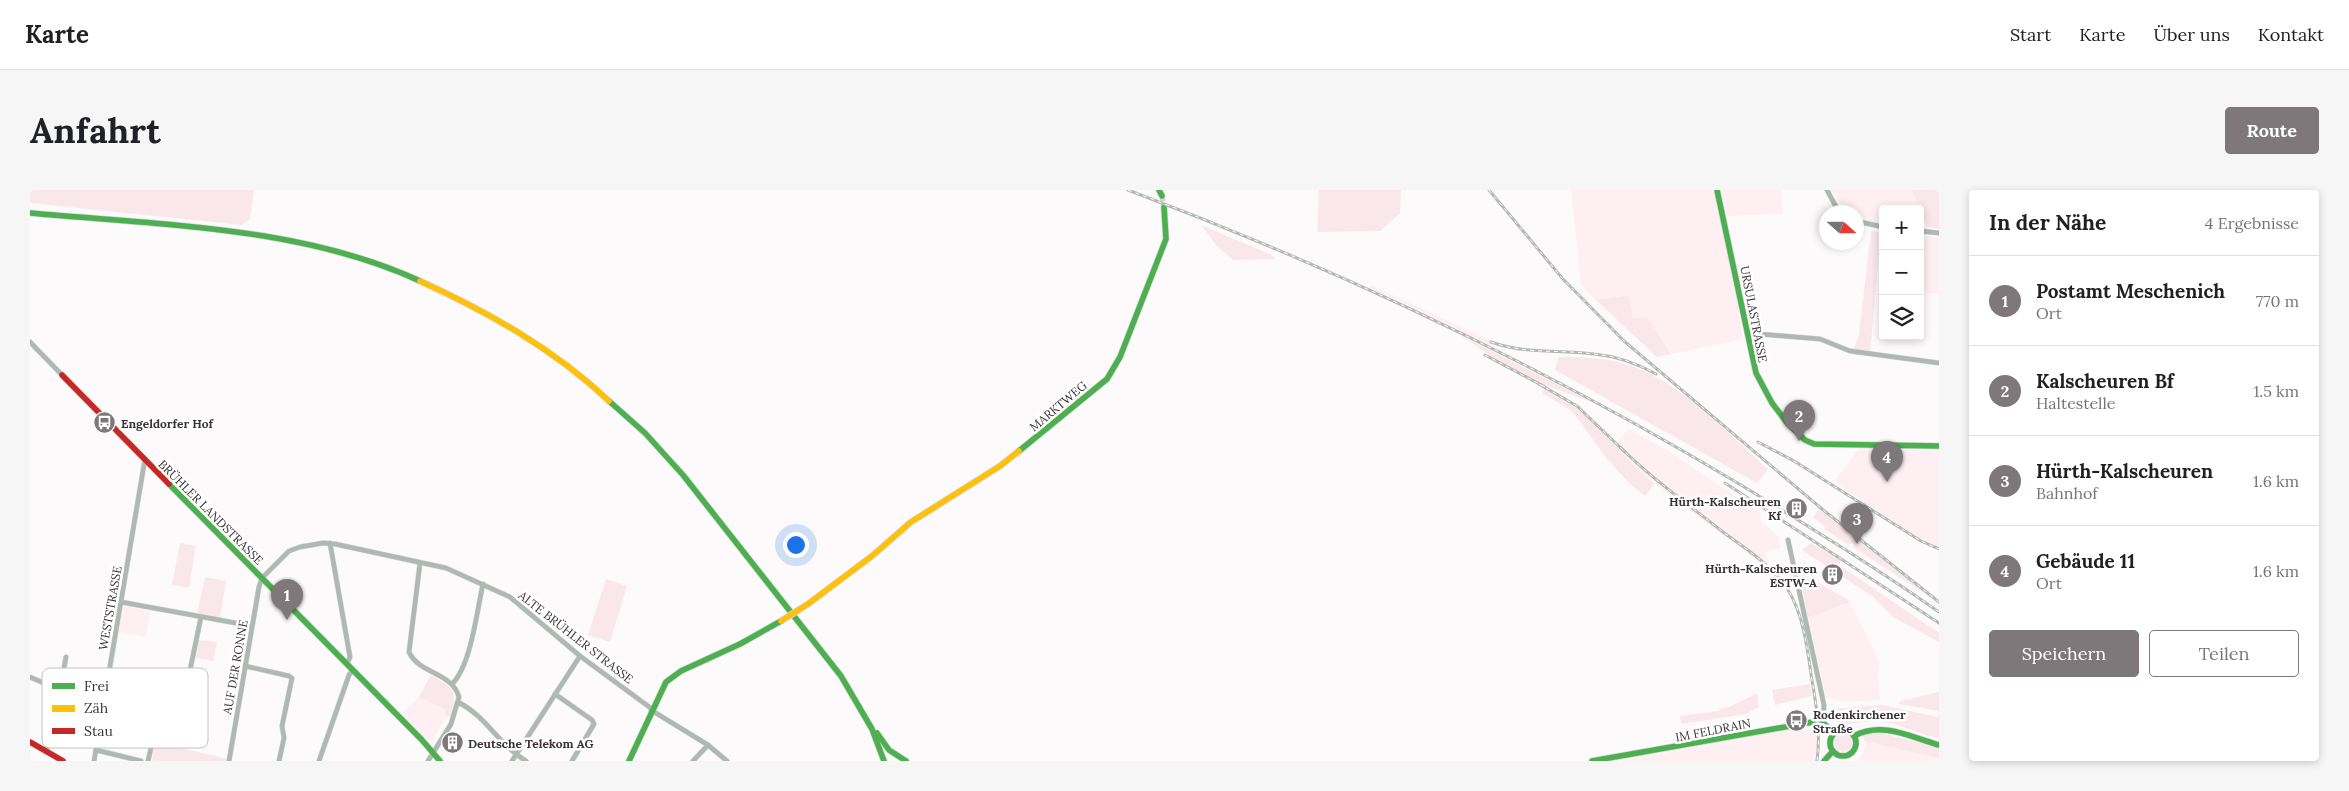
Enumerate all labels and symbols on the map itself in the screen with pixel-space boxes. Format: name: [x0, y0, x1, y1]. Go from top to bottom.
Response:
north arrow: [1819, 205, 1864, 250]
street label: URSULASTRASSE: [1737, 264, 1771, 364]
street label: MARKTWEG: [1026, 378, 1090, 434]
pin: 2: [1783, 400, 1815, 441]
bus stop icon: Engeldorfer Hof: [93, 411, 117, 435]
place label: Engeldorfer Hof: [121, 416, 214, 431]
pin: 4: [1871, 441, 1903, 482]
street label: BRÜHLER LANDSTRASSE: [155, 456, 267, 568]
place label: Hürth-Kalscheuren Kf: [1669, 494, 1783, 523]
building icon: Hürth-Kalscheuren Kf: [1785, 496, 1809, 520]
pin: 3: [1841, 503, 1873, 544]
your location: [783, 532, 809, 558]
place label: Hürth-Kalscheuren ESTW-A: [1705, 561, 1817, 590]
building icon: Hürth-Kalscheuren ESTW-A: [1821, 563, 1845, 587]
street label: WESTSTRASSE: [95, 565, 125, 651]
pin: 1: [271, 579, 303, 620]
street label: ALTE BRÜHLER STRASSE: [515, 587, 636, 686]
street label: AUF DER RONNE: [219, 619, 251, 716]
legend: [42, 668, 208, 748]
text: Frei: [84, 677, 109, 695]
text: Zäh: [84, 699, 108, 717]
place label: Rodenkirchener Straße: [1813, 707, 1906, 736]
bus stop icon: Rodenkirchener Straße: [1785, 709, 1809, 733]
street label: IM FELDRAIN: [1674, 715, 1752, 745]
text: Stau: [84, 722, 113, 740]
building icon: Deutsche Telekom AG: [440, 731, 464, 755]
place label: Deutsche Telekom AG: [468, 736, 593, 751]

